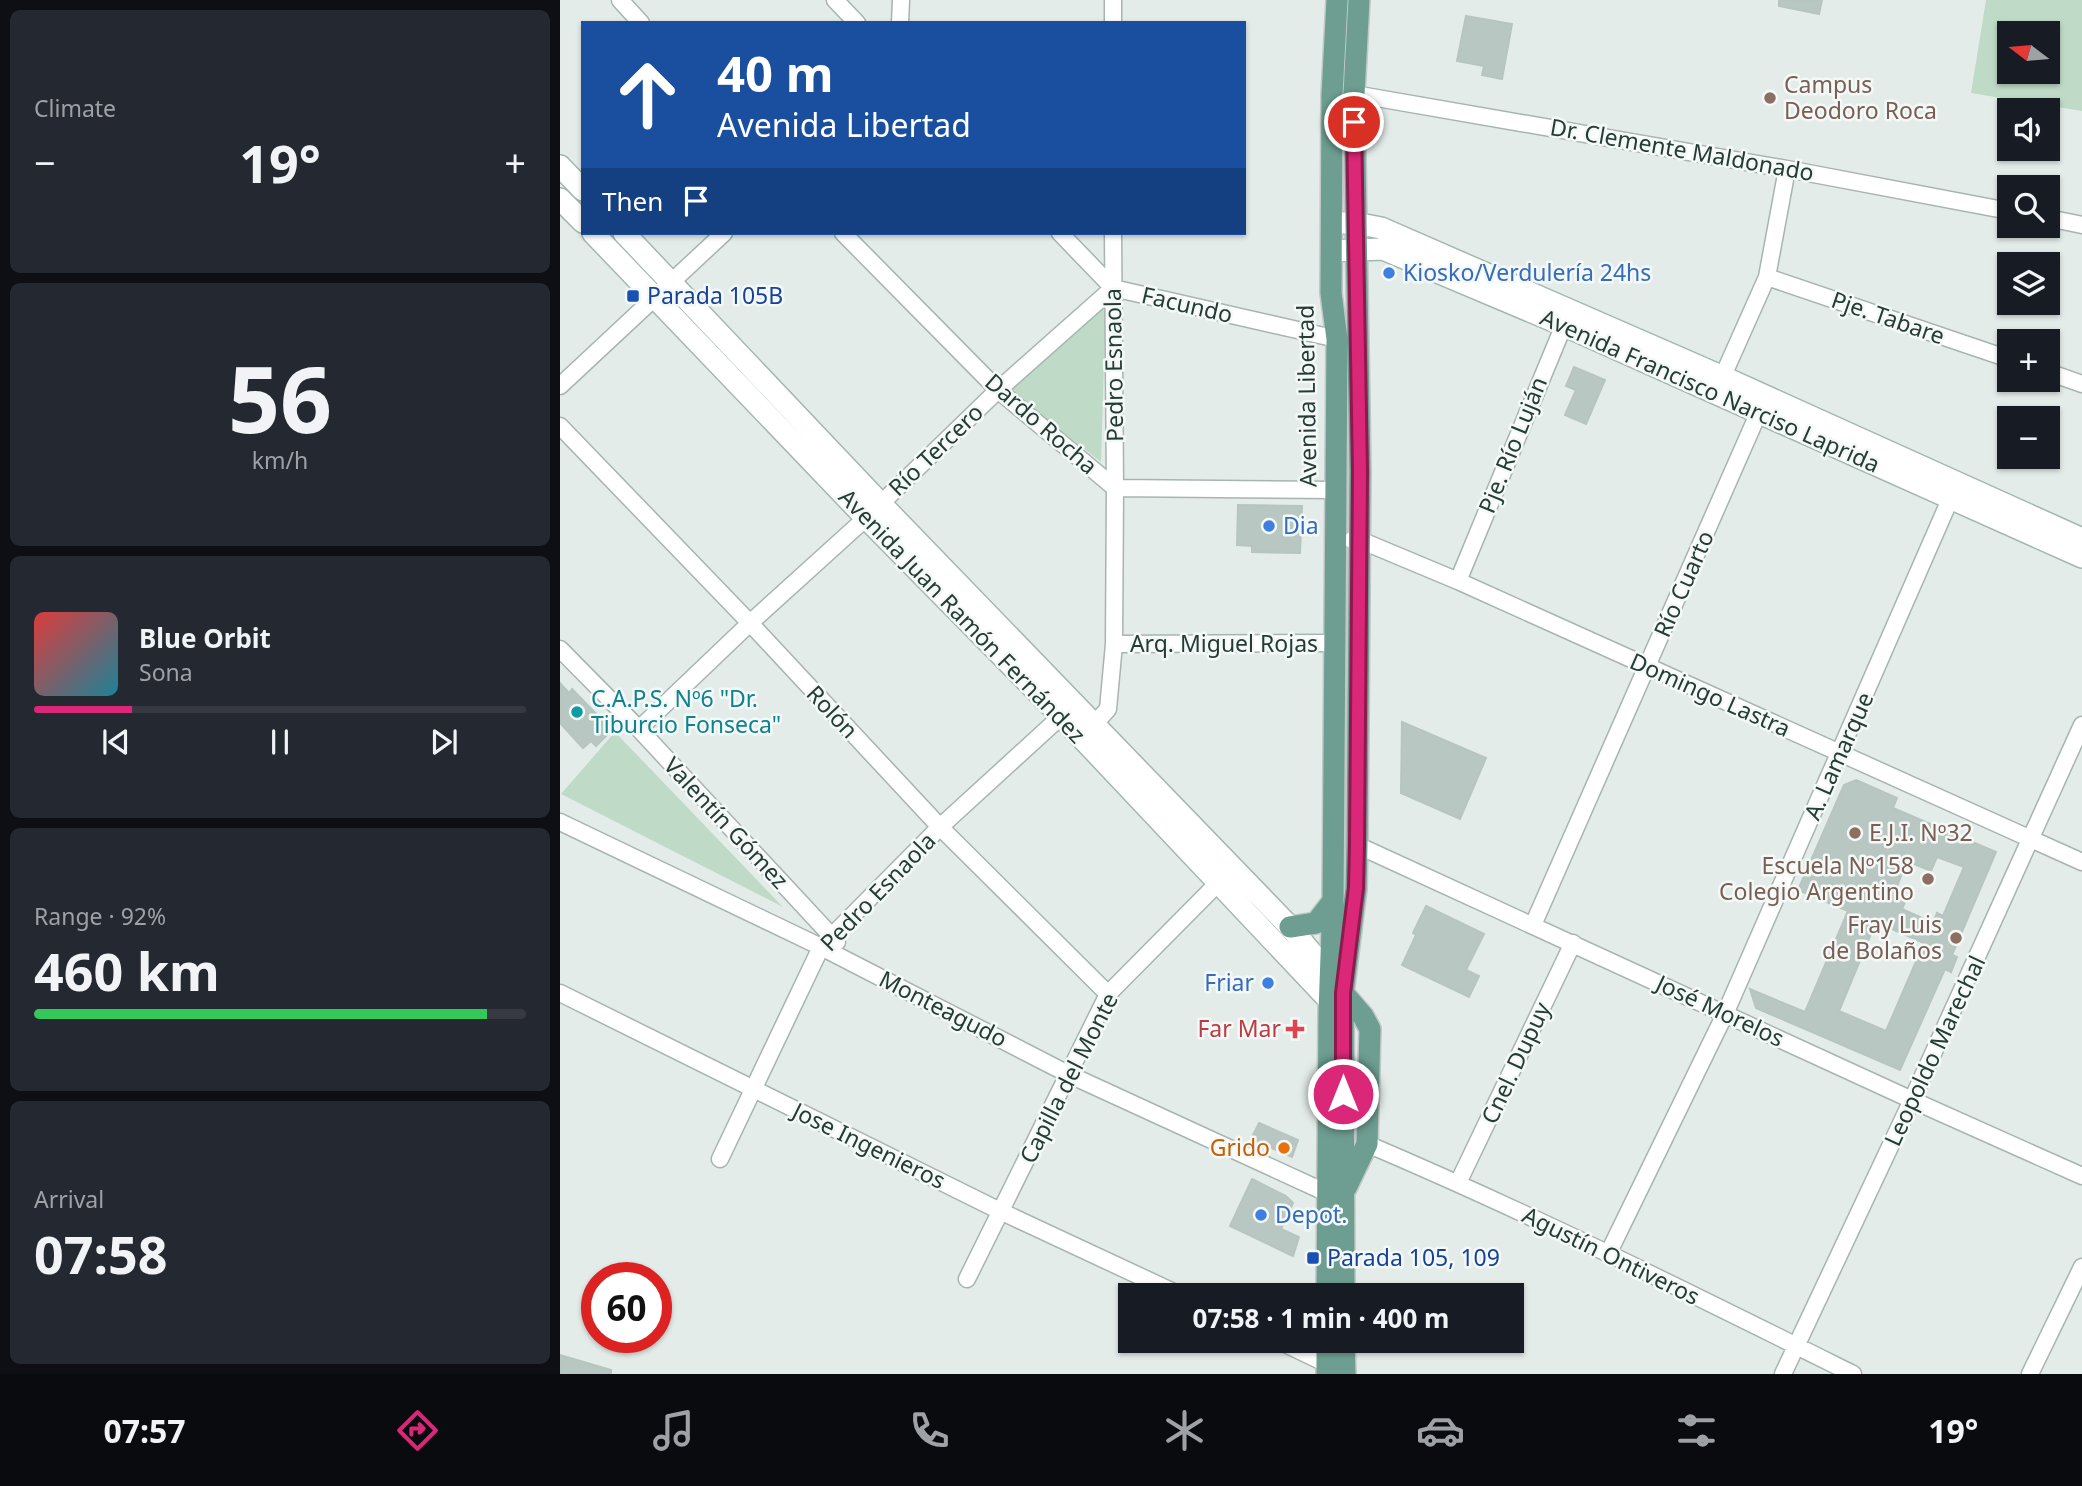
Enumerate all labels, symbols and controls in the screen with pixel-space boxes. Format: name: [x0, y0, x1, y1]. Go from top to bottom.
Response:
north arrow: [1997, 21, 2060, 84]
map controls: [1997, 21, 2060, 469]
text: 40 m: [717, 40, 834, 106]
icon: ahead: [602, 49, 693, 140]
place label: Campus Deodoro Roca: [1784, 68, 1937, 126]
marker: Campus Deodoro Roca: [1762, 90, 1778, 106]
text: Climate: [34, 92, 116, 124]
pin: [1324, 92, 1384, 152]
button: sound: [1997, 98, 2060, 161]
text: Avenida Libertad: [717, 103, 971, 146]
icon: arrive: [1335, 103, 1373, 141]
street label: Dr. Clemente Maldonado: [1548, 110, 1816, 188]
text: 19°: [239, 127, 321, 198]
text: −: [34, 136, 56, 188]
text: +: [504, 136, 526, 188]
button: search: [1997, 175, 2060, 238]
icon: arrive: [677, 182, 715, 220]
text: Then: [602, 183, 663, 219]
button: layers: [1997, 252, 2060, 315]
place label: Kiosko/Verdulería 24hs: [1403, 256, 1651, 288]
marker: Kiosko/Verdulería 24hs: [1381, 265, 1397, 281]
street label: Facundo: [1139, 278, 1236, 330]
place label: Parada 105B: [647, 279, 783, 311]
street label: Pje. Tabare: [1827, 283, 1949, 351]
marker: Parada 105B: [625, 288, 641, 304]
street label: Pedro Esnaola: [1096, 288, 1130, 442]
street label: Avenida Francisco Narciso Laprida: [1536, 301, 1885, 480]
street label: Avenida Libertad: [1288, 305, 1324, 488]
button: +: [1997, 329, 2060, 392]
text: 56: [228, 336, 332, 460]
street label: Dardo Rocha: [979, 366, 1105, 481]
street label: Pje. Río Luján: [1470, 372, 1554, 518]
street label: Río Tercero: [881, 396, 990, 503]
button: −: [1997, 406, 2060, 469]
text: km/h: [252, 444, 308, 476]
street label: Avenida Juan Ramón Fernández: [832, 481, 1093, 750]
place label: Dia: [1283, 509, 1319, 541]
marker: Dia: [1261, 518, 1277, 534]
street label: Río Cuarto: [1645, 525, 1721, 642]
text: Blue Orbit: [139, 620, 271, 656]
street label: Arq. Miguel Rojas: [1130, 627, 1318, 659]
street label: Domingo Lastra: [1625, 644, 1796, 744]
text: Sona: [139, 656, 193, 688]
street label: Rolón: [800, 678, 866, 745]
place label: C.A.P.S. Nº6 "Dr. Tiburcio Fonseca": [591, 682, 781, 740]
street label: A. Lamarque: [1796, 687, 1880, 824]
marker: C.A.P.S. Nº6 "Dr. Tiburcio Fonseca": [569, 704, 585, 720]
icon: previous: [97, 723, 135, 761]
icon: pause: [261, 723, 299, 761]
icon: next: [425, 723, 463, 761]
street label: Valentín Gómez: [657, 749, 796, 895]
place label: E.J.I. Nº32: [1869, 816, 1973, 848]
street label: Pedro Esnaola: [812, 825, 942, 958]
marker: E.J.I. Nº32: [1847, 825, 1863, 841]
place label: Escuela Nº158 Colegio Argentino: [1719, 849, 1914, 907]
marker: Escuela Nº158 Colegio Argentino: [1920, 871, 1936, 887]
text: Range · 92%: [34, 900, 166, 932]
place label: Fray Luis de Bolaños: [1822, 908, 1942, 966]
marker: Fray Luis de Bolaños: [1948, 930, 1964, 946]
text: 460 km: [34, 935, 220, 1006]
street label: Leopoldo Marechal: [1876, 950, 1992, 1151]
street label: Monteagudo: [874, 962, 1013, 1054]
place label: Friar: [1204, 966, 1254, 998]
street label: José Morelos: [1649, 966, 1790, 1054]
marker: Friar: [1260, 975, 1276, 991]
street label: Capilla del Monte: [1011, 987, 1125, 1168]
street label: Cnel. Dupuy: [1473, 996, 1557, 1129]
place label: Far Mar: [1197, 1012, 1281, 1044]
marker: Far Mar: [1287, 1021, 1303, 1037]
position arrow: [1306, 1057, 1380, 1131]
street label: Jose Ingenieros: [786, 1093, 951, 1196]
place label: Grido: [1210, 1131, 1270, 1163]
marker: Grido: [1276, 1140, 1292, 1156]
text: Arrival: [34, 1183, 104, 1215]
place label: Depot.: [1275, 1198, 1347, 1230]
street label: Agustín Ontiveros: [1517, 1198, 1705, 1312]
marker: Depot.: [1253, 1207, 1269, 1223]
text: 07:58: [34, 1218, 168, 1289]
place label: Parada 105, 109: [1327, 1241, 1500, 1273]
marker: Parada 105, 109: [1305, 1250, 1321, 1266]
speed limit sign: 60: [581, 1262, 672, 1353]
text: 07:58 · 1 min · 400 m: [1193, 1300, 1449, 1336]
icon: directions: [393, 1406, 442, 1455]
icon: music: [649, 1406, 698, 1455]
icon: phone: [905, 1406, 954, 1455]
icon: climate: [1160, 1406, 1209, 1455]
icon: car: [1416, 1406, 1465, 1455]
icon: filters: [1672, 1406, 1721, 1455]
text: 07:57: [103, 1409, 186, 1452]
text: 19°: [1928, 1409, 1978, 1452]

